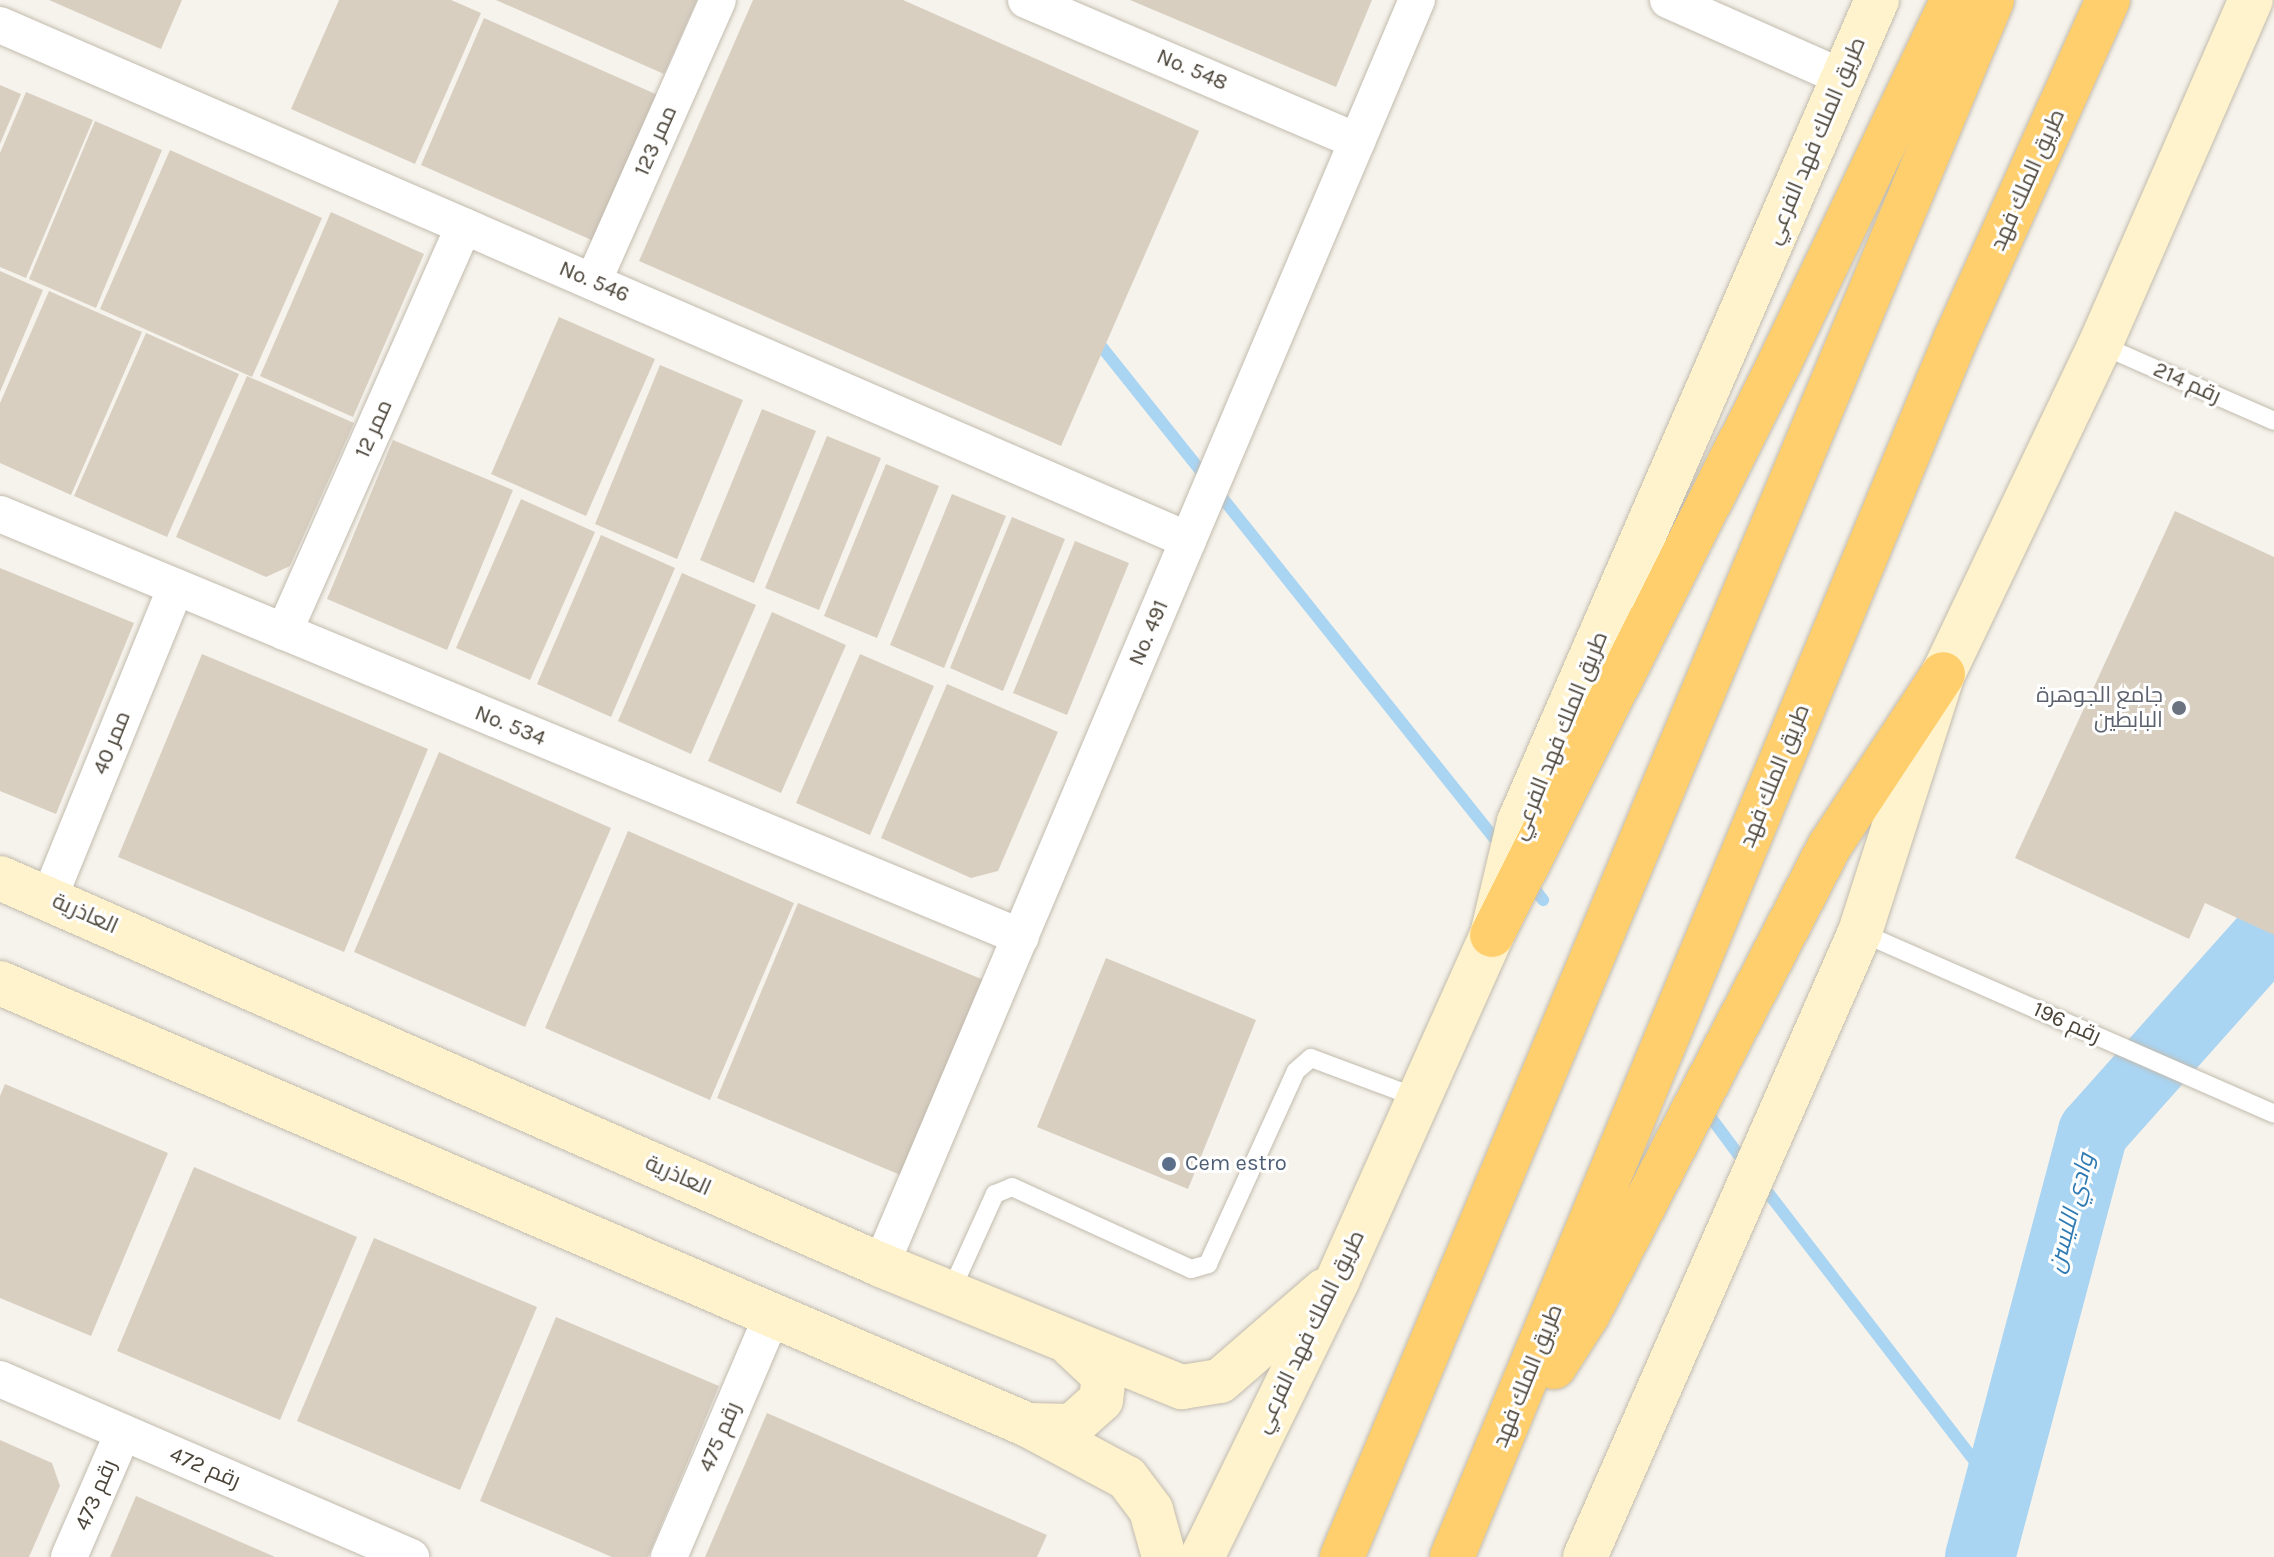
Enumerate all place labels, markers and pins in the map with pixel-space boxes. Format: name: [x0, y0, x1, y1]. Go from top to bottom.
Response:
place label: جامع الجوهرة البابطين: [2036, 682, 2163, 734]
marker: جامع الجوهرة البابطين: [2170, 699, 2188, 717]
place label: Cem estro: [1185, 1151, 1287, 1177]
marker: Cem estro: [1160, 1155, 1178, 1173]

